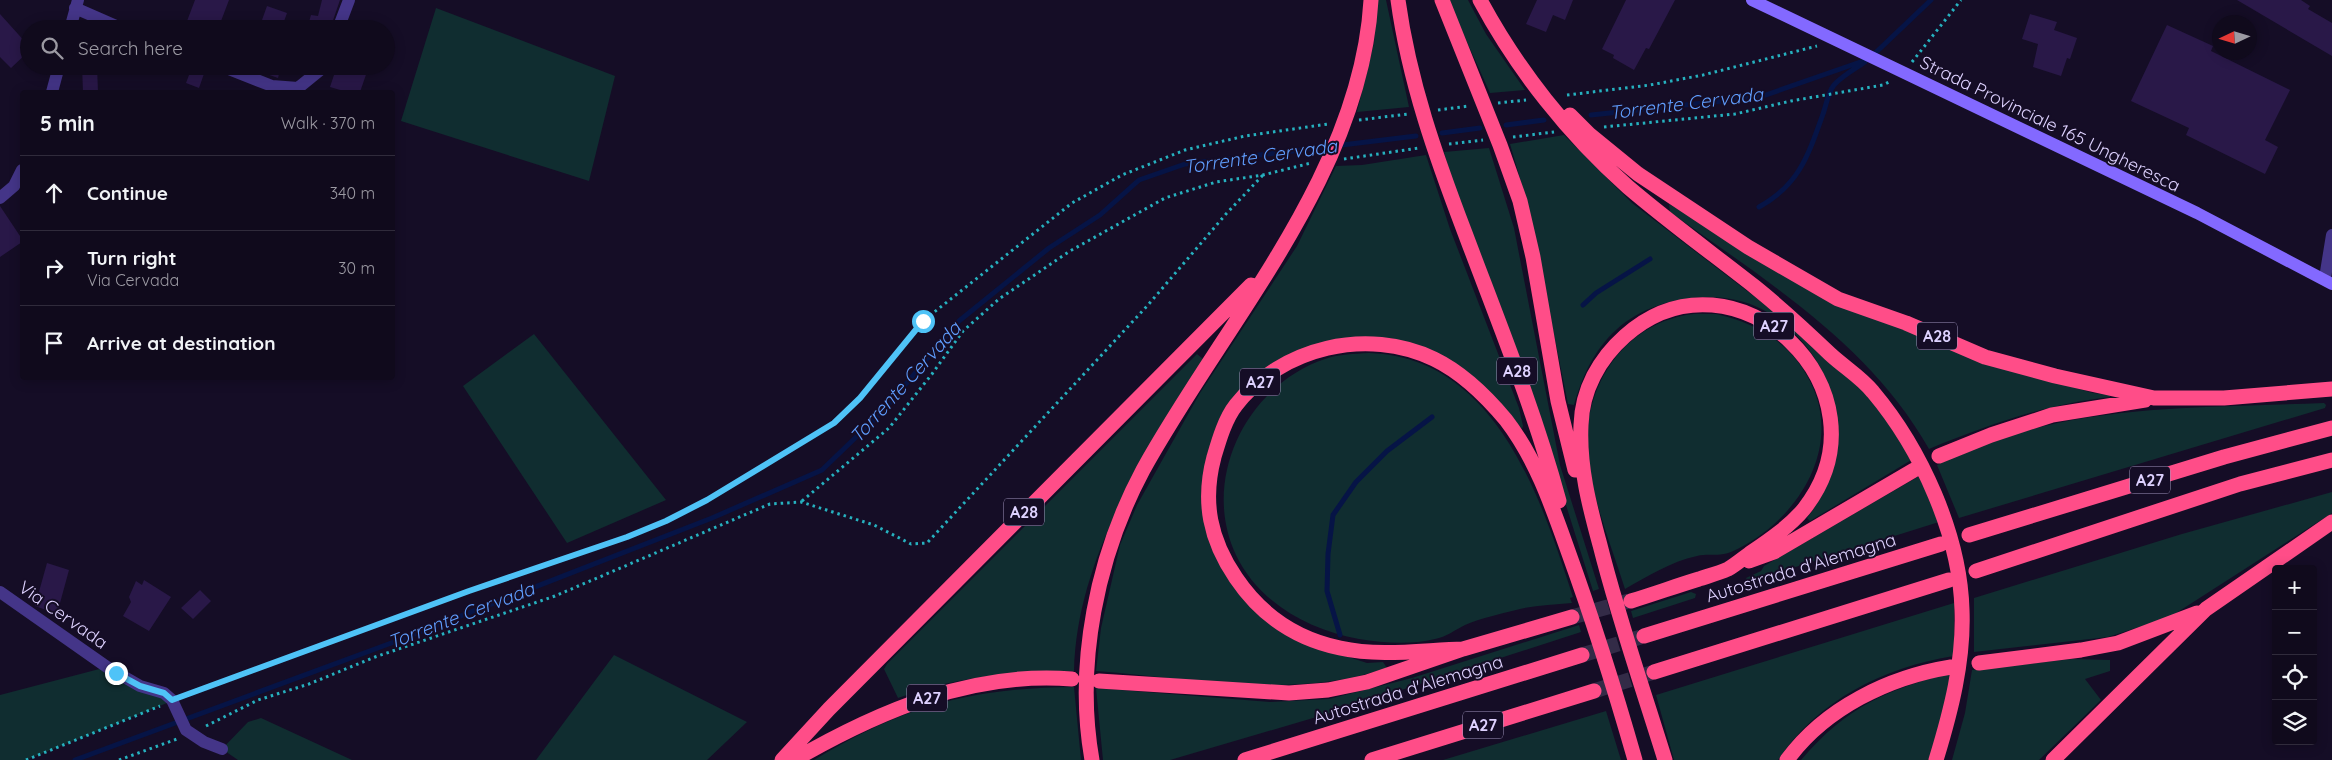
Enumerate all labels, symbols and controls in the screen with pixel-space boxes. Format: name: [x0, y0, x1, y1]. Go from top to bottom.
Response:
north arrow: [2212, 15, 2257, 60]
search box: [20, 20, 395, 75]
icon: search: [38, 34, 66, 62]
text: Search here: [78, 36, 183, 60]
street label: Strada Provinciale 165 Ungheresca: [1916, 50, 2184, 197]
water label: Torrente Cervada: [1608, 81, 1766, 124]
text: 5 min: [40, 110, 95, 136]
text: Walk · 370 m: [281, 113, 375, 133]
water label: Torrente Cervada: [1182, 133, 1340, 179]
icon: ahead: [40, 179, 68, 207]
text: Continue: [87, 181, 168, 205]
text: 340 m: [330, 183, 375, 203]
text: Turn right: [87, 246, 176, 270]
icon: right: [40, 254, 68, 282]
text: 30 m: [338, 258, 375, 278]
text: Via Cervada: [87, 270, 179, 290]
route start: [912, 310, 935, 333]
road number: A27: [1754, 312, 1794, 340]
water label: Torrente Cervada: [844, 315, 967, 448]
road number: A28: [1917, 322, 1957, 350]
icon: arrive: [40, 329, 68, 357]
text: Arrive at destination: [87, 331, 276, 355]
road number: A28: [1497, 358, 1537, 384]
road number: A27: [1240, 368, 1280, 396]
road number: A27: [2130, 466, 2170, 494]
road number: A28: [1004, 498, 1044, 526]
street label: Autostrada d'Alemagna: [1703, 528, 1899, 607]
map controls: [2272, 565, 2317, 745]
button: +: [2272, 565, 2317, 610]
street label: Via Cervada: [14, 575, 112, 654]
water label: Torrente Cervada: [384, 576, 539, 654]
button: −: [2272, 610, 2317, 655]
street label: Autostrada d'Alemagna: [1310, 650, 1506, 729]
button: locate: [2272, 655, 2317, 700]
route end: [105, 662, 128, 685]
road number: A27: [907, 684, 947, 711]
button: layers: [2272, 700, 2317, 745]
road number: A27: [1463, 712, 1503, 738]

